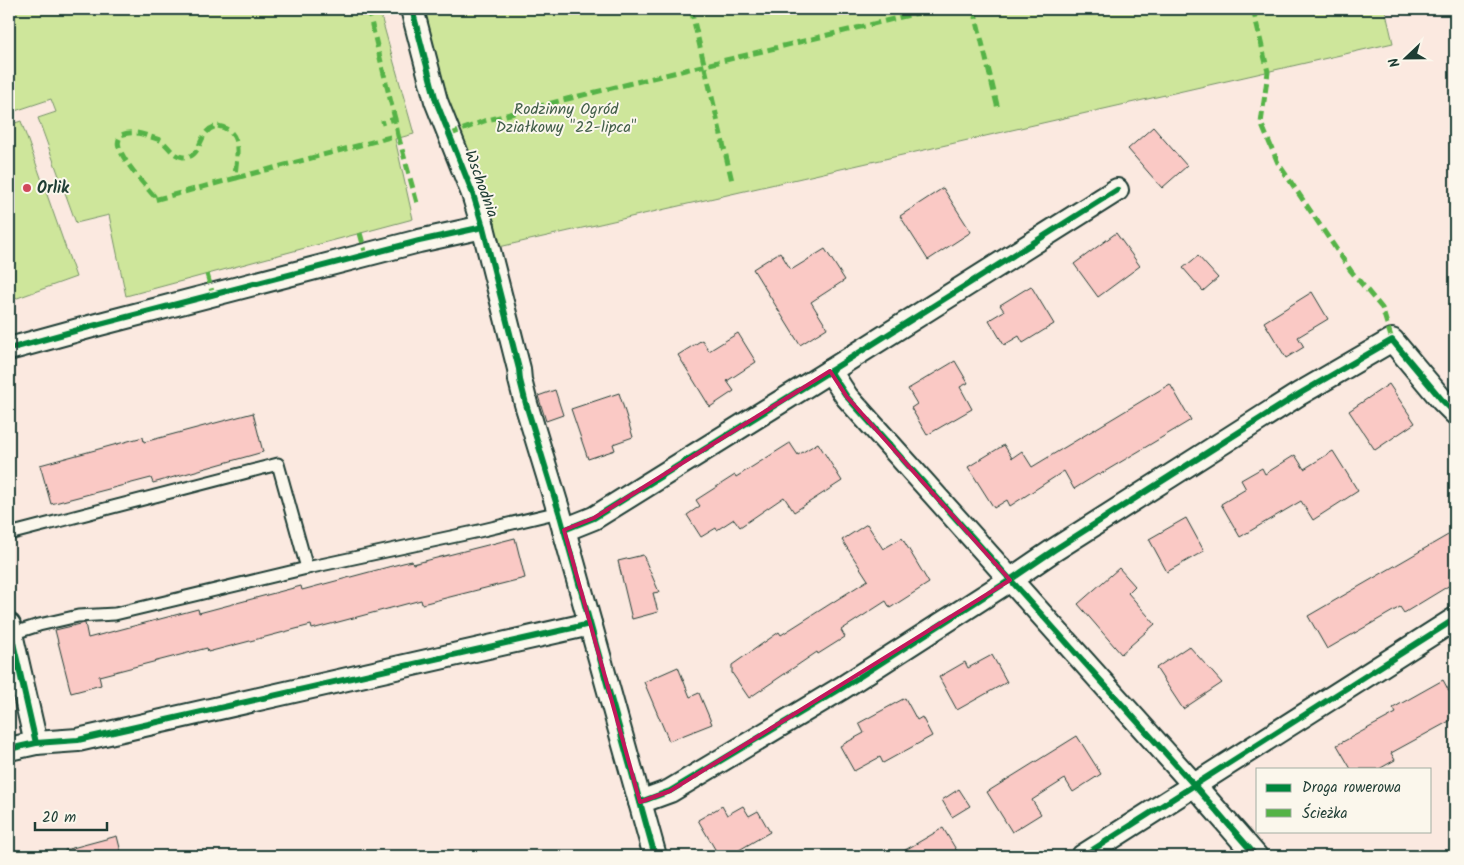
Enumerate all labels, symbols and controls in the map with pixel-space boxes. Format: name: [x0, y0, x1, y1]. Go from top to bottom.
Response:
north arrow: [1382, 32, 1432, 82]
text: N: [1383, 54, 1407, 71]
park label: Rodzinny Ogród Działkowy "22-lipca": [496, 97, 637, 140]
street label: Wschodnia: [457, 147, 505, 221]
place label: Orlik: [37, 176, 70, 201]
marker: Orlik: [21, 182, 33, 194]
legend: [1256, 768, 1432, 832]
text: Droga rowerowa: [1302, 776, 1401, 800]
scale bar: [35, 800, 108, 832]
text: Ścieżka: [1302, 802, 1347, 826]
text: 20 m: [42, 806, 76, 830]

